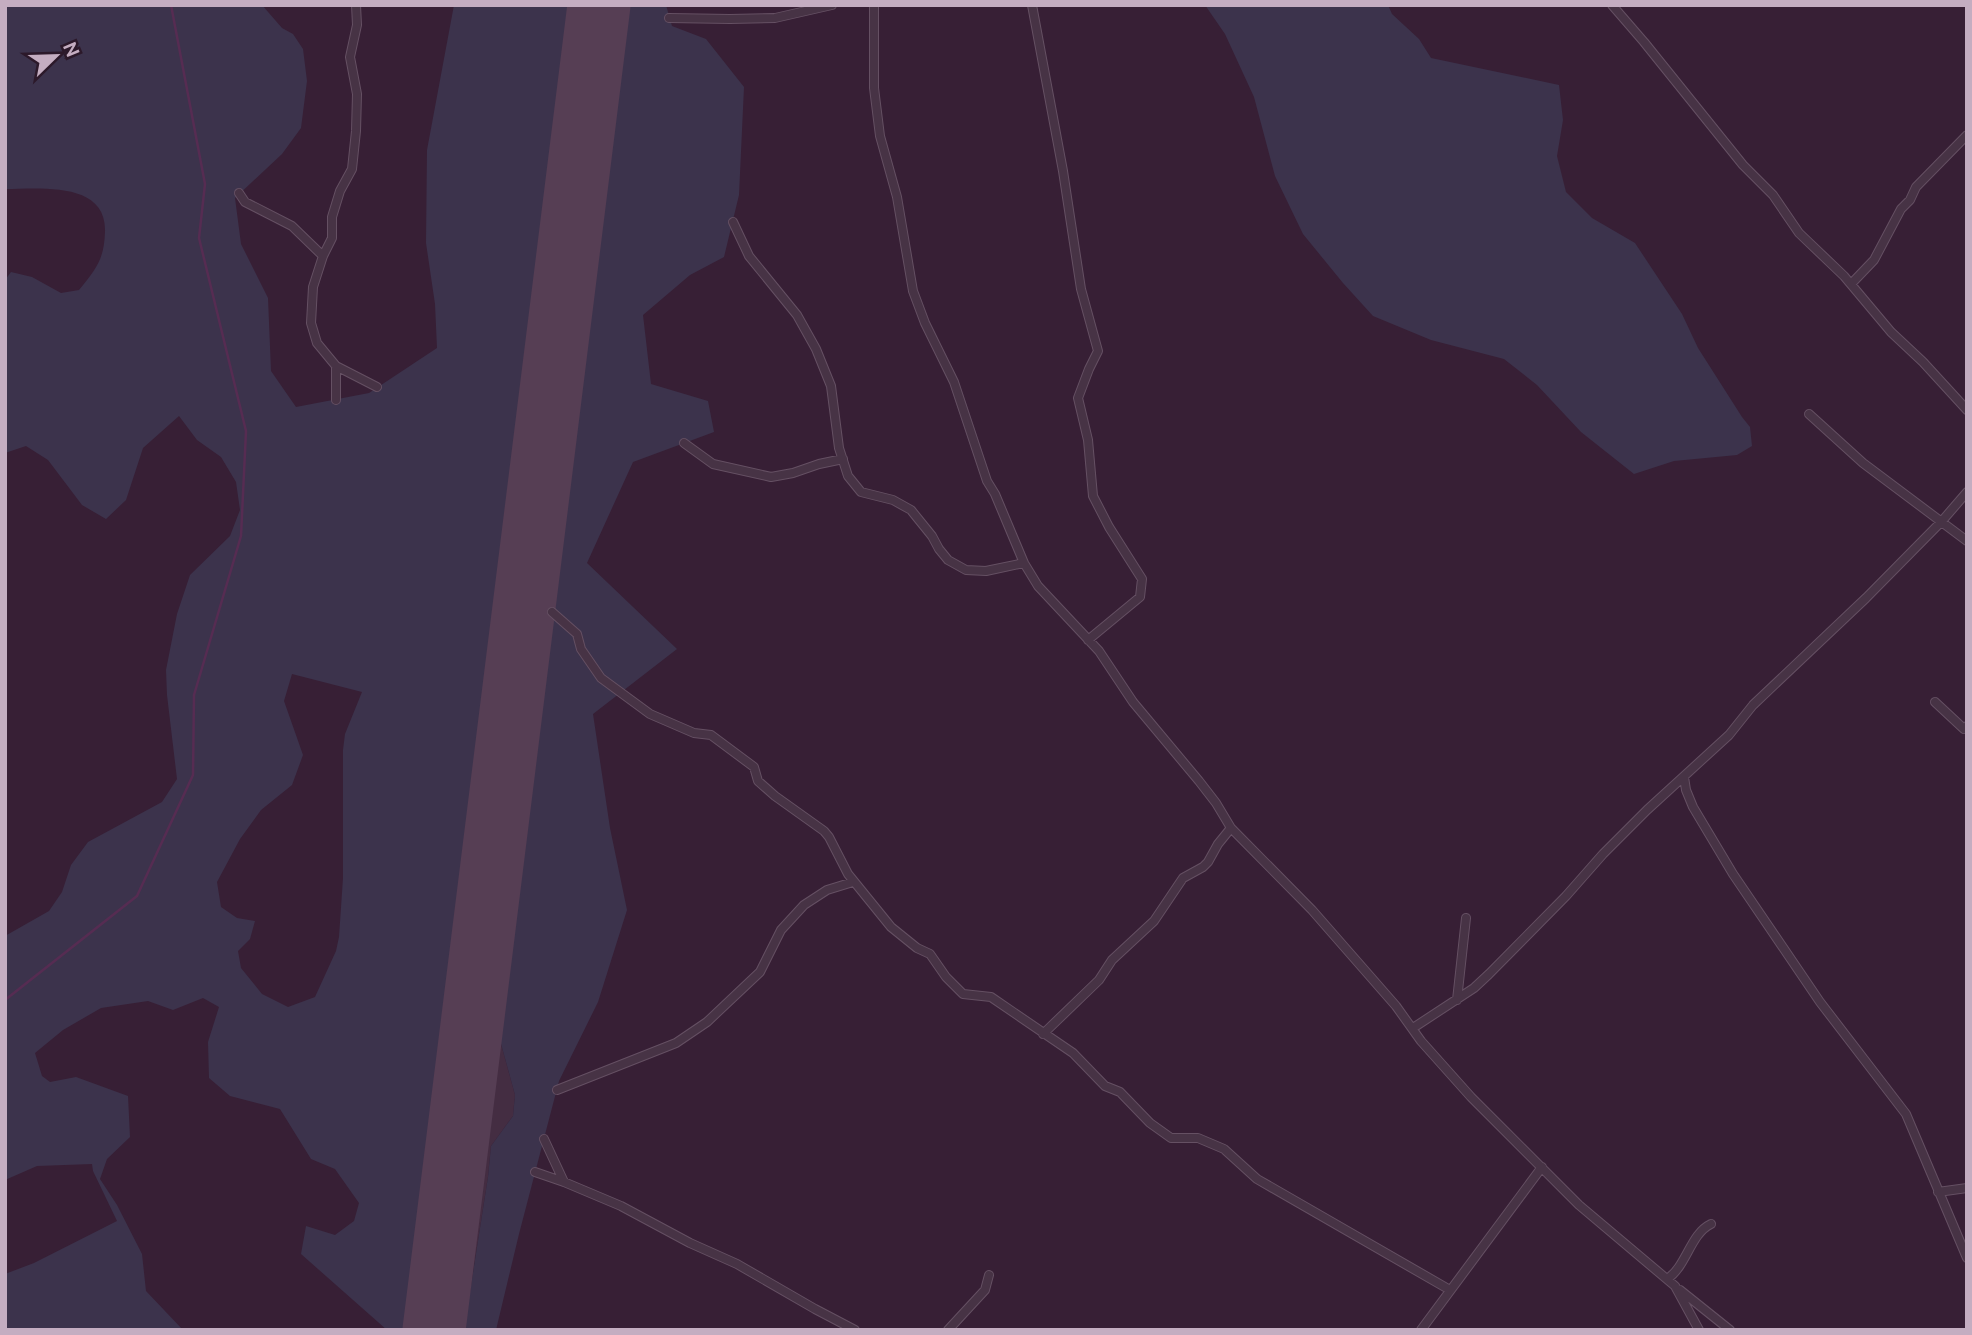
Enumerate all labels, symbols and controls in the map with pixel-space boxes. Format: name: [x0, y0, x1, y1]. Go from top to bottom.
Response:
north arrow: [21, 21, 91, 91]
text: N: [59, 39, 85, 60]

